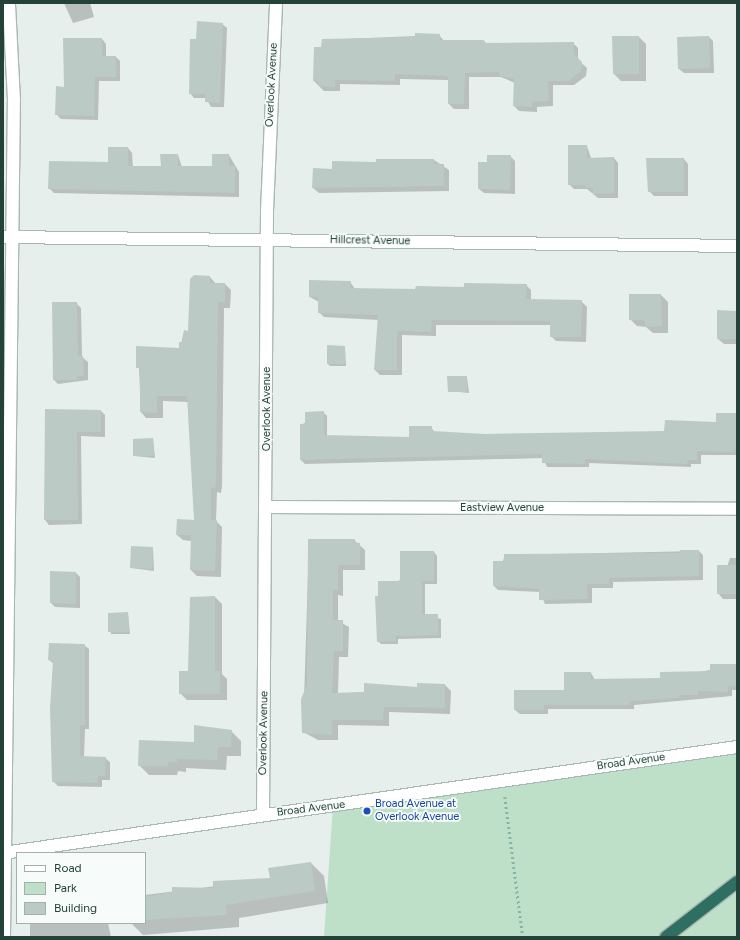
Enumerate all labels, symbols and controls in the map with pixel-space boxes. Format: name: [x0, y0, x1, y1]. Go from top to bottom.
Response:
street label: Overlook Avenue: [263, 43, 281, 127]
street label: Hillcrest Avenue: [330, 234, 410, 248]
street label: Overlook Avenue: [260, 367, 274, 451]
street label: Eastview Avenue: [460, 501, 544, 515]
street label: Overlook Avenue: [257, 691, 271, 775]
street label: Broad Avenue: [596, 751, 666, 773]
street label: Broad Avenue: [276, 798, 346, 820]
place label: Broad Avenue at Overlook Avenue: [375, 798, 459, 824]
marker: Broad Avenue at Overlook Avenue: [362, 806, 372, 816]
legend: [16, 852, 146, 924]
text: Road: [54, 861, 82, 875]
text: Park: [54, 881, 77, 895]
text: Building: [54, 901, 97, 915]

